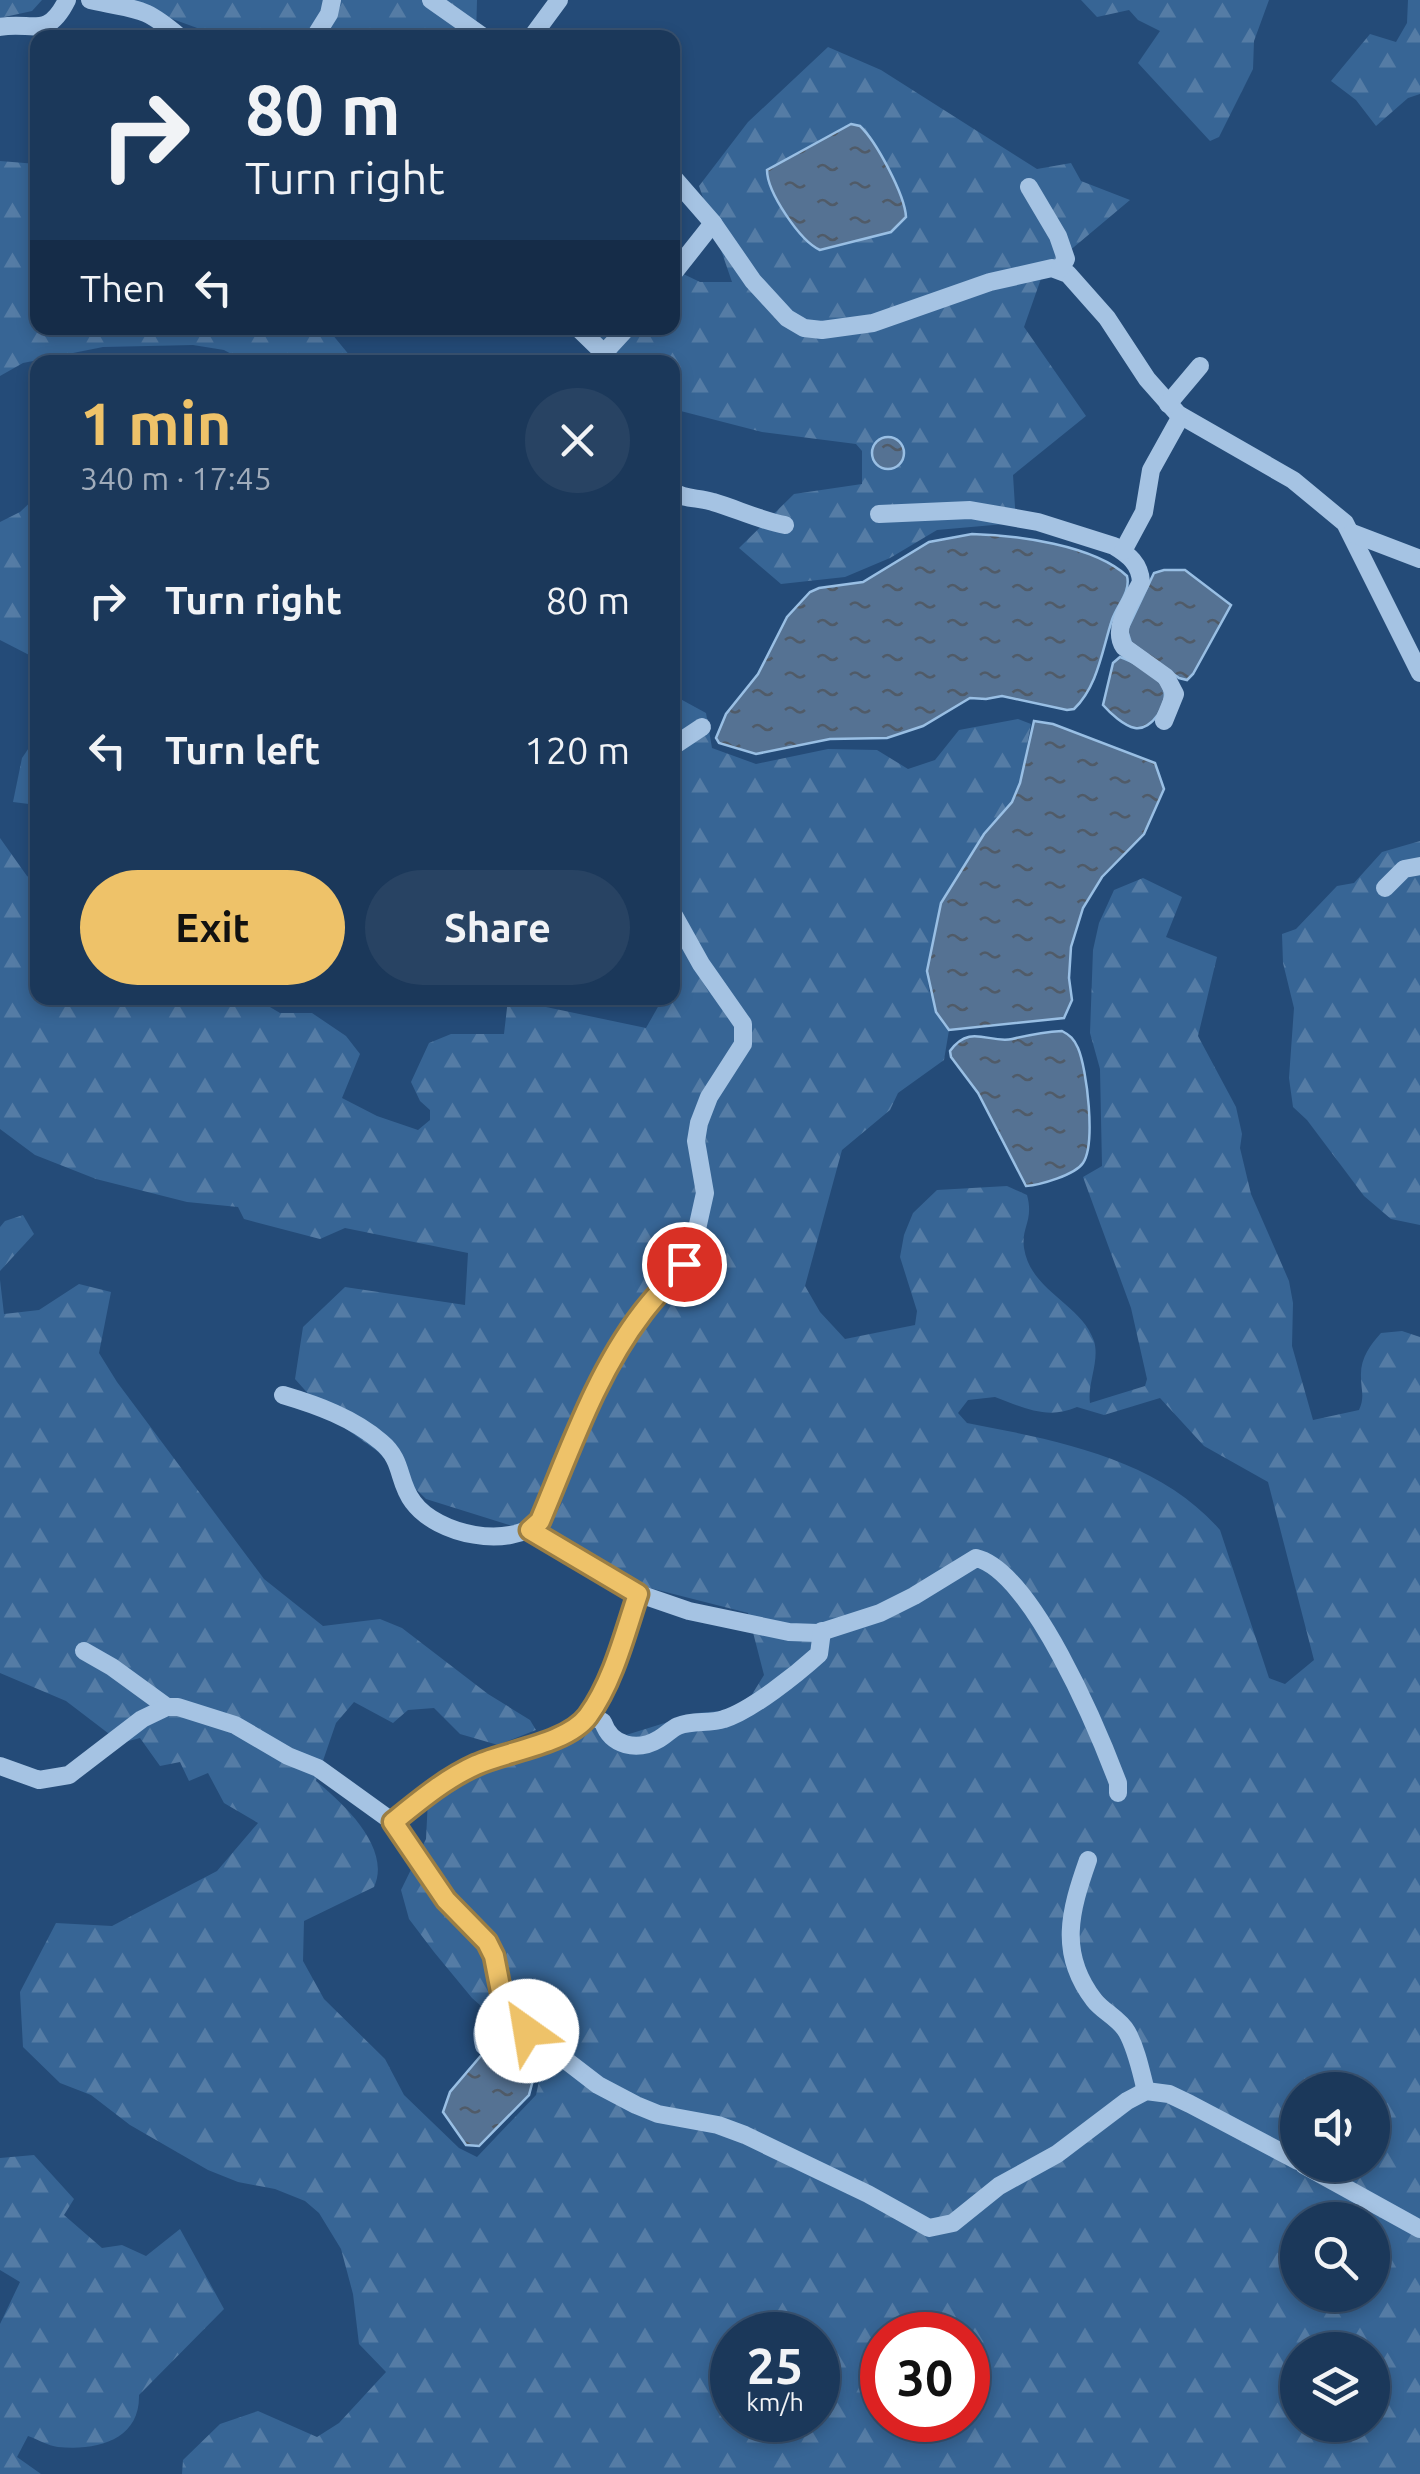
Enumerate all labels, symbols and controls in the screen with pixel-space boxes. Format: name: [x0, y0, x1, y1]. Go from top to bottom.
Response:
icon: right: [80, 70, 210, 200]
text: 80 m: [245, 70, 401, 148]
text: Turn right: [245, 152, 445, 203]
icon: left: [186, 260, 241, 315]
text: Then: [80, 267, 166, 309]
button: close: [525, 388, 630, 493]
text: 1 min: [80, 389, 232, 456]
text: 340 m · 17:45: [80, 460, 272, 496]
icon: right: [80, 573, 135, 628]
text: Turn right: [165, 579, 342, 621]
text: 80 m: [546, 579, 630, 621]
icon: left: [80, 723, 135, 778]
text: Turn left: [165, 729, 320, 771]
text: 120 m: [524, 729, 630, 771]
button: Exit: [80, 870, 345, 985]
button: Share: [365, 870, 630, 985]
pin: [642, 1222, 727, 1307]
icon: arrive: [657, 1237, 712, 1292]
position arrow: [475, 1979, 579, 2083]
map controls: [1280, 2072, 1390, 2442]
button: sound: [1280, 2072, 1390, 2182]
button: search: [1280, 2202, 1390, 2312]
speed limit sign: 30: [860, 2312, 990, 2442]
button: layers: [1280, 2332, 1390, 2442]
text: 25: [747, 2337, 803, 2393]
text: km/h: [746, 2388, 804, 2416]

